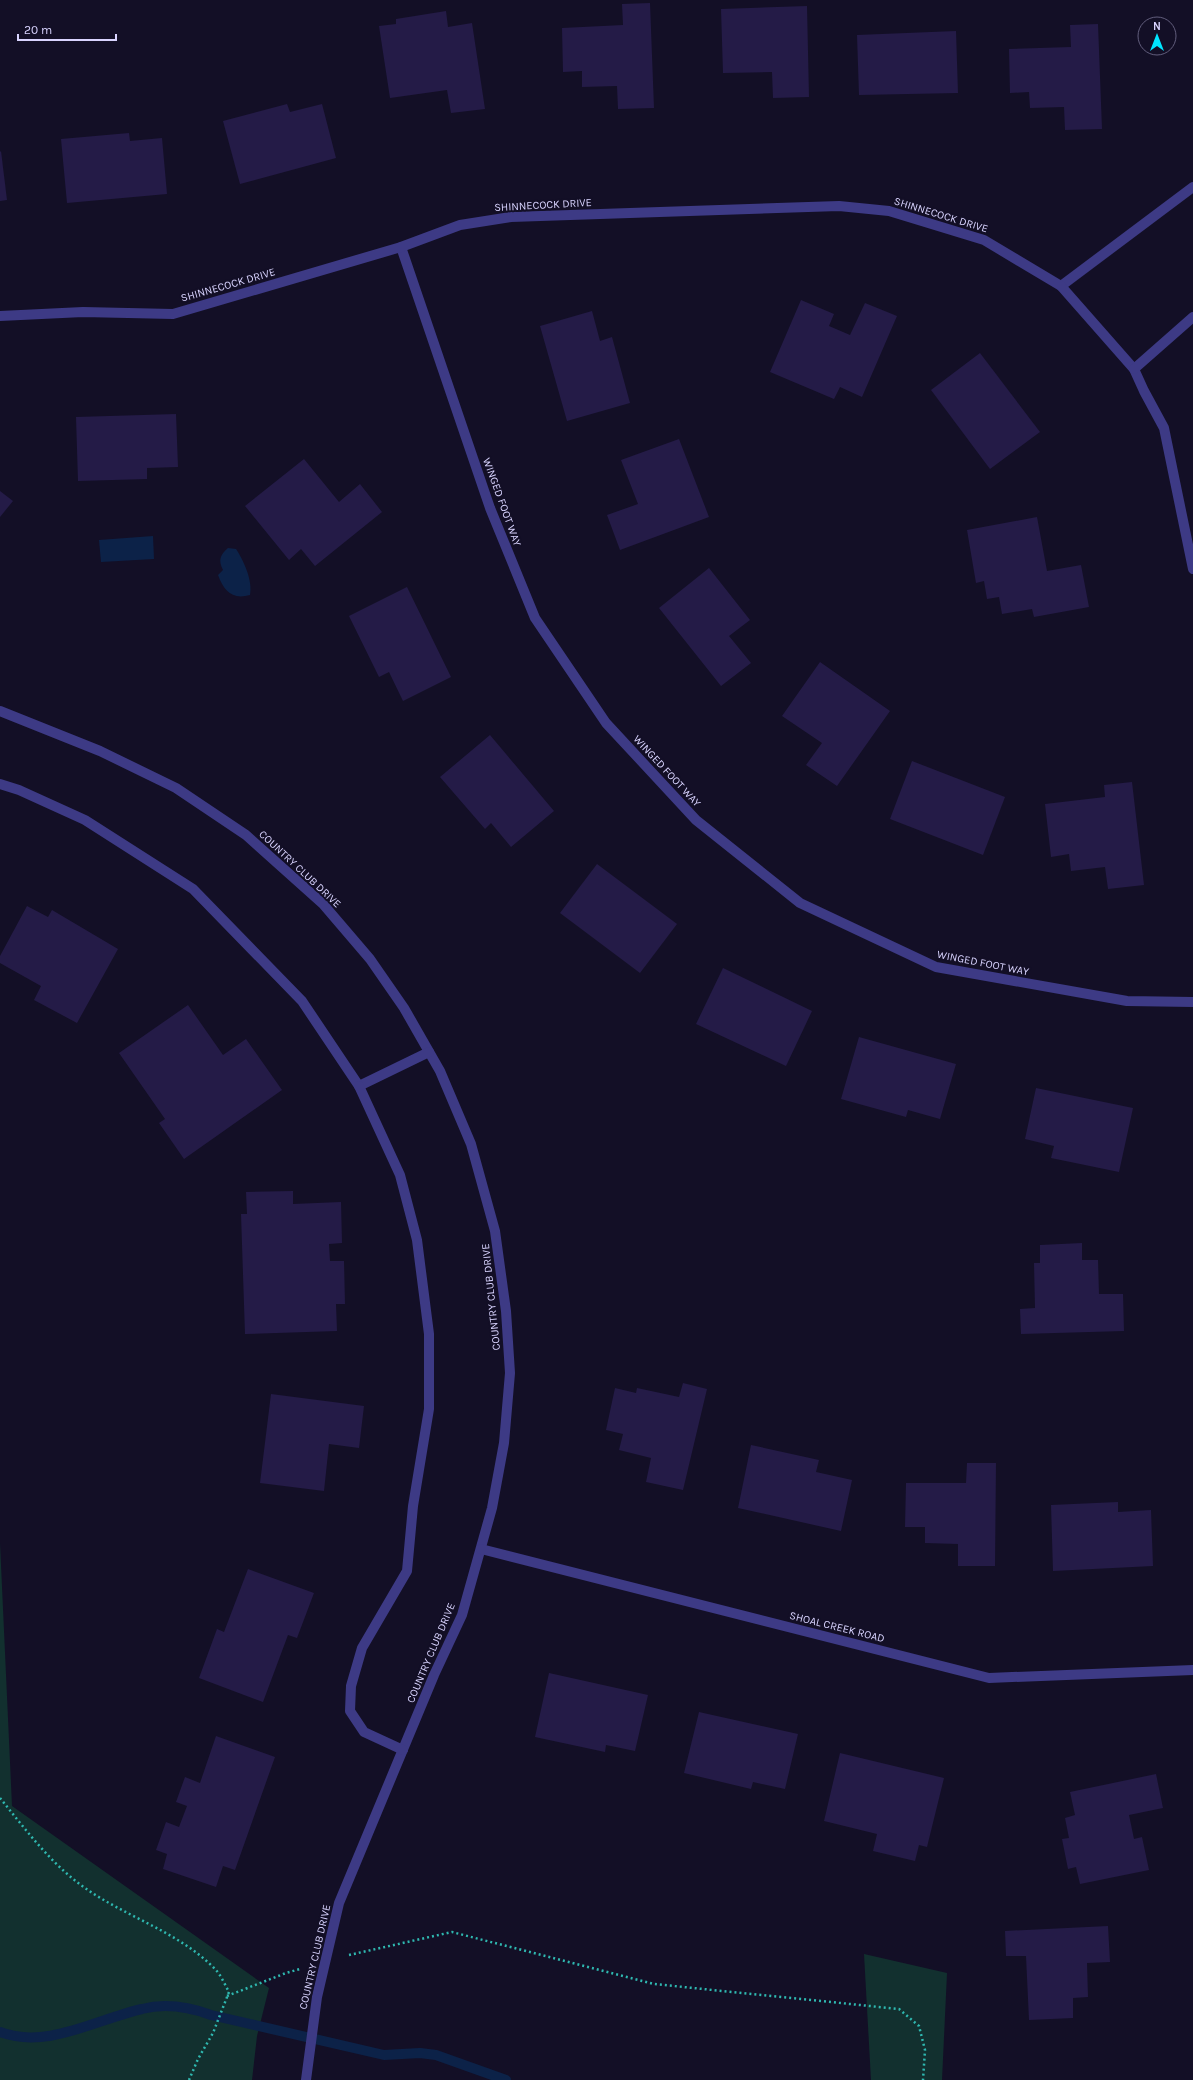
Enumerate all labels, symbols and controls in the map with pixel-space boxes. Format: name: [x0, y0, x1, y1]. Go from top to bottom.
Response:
scale bar: [18, 16, 116, 42]
north arrow: [1137, 16, 1177, 56]
text: N: [1153, 20, 1161, 33]
text: 20 m: [24, 23, 52, 37]
street label: SHINNECOCK DRIVE: [892, 195, 990, 235]
street label: SHINNECOCK DRIVE: [494, 196, 592, 214]
street label: SHINNECOCK DRIVE: [179, 265, 277, 305]
street label: WINGED FOOT WAY: [480, 456, 524, 548]
street label: WINGED FOOT WAY: [630, 732, 704, 810]
street label: COUNTRY CLUB DRIVE: [256, 828, 344, 910]
street label: WINGED FOOT WAY: [936, 948, 1030, 978]
street label: COUNTRY CLUB DRIVE: [479, 1243, 503, 1351]
street label: COUNTRY CLUB DRIVE: [404, 1601, 458, 1705]
street label: SHOAL CREEK ROAD: [788, 1609, 886, 1645]
street label: COUNTRY CLUB DRIVE: [297, 1903, 333, 2011]

